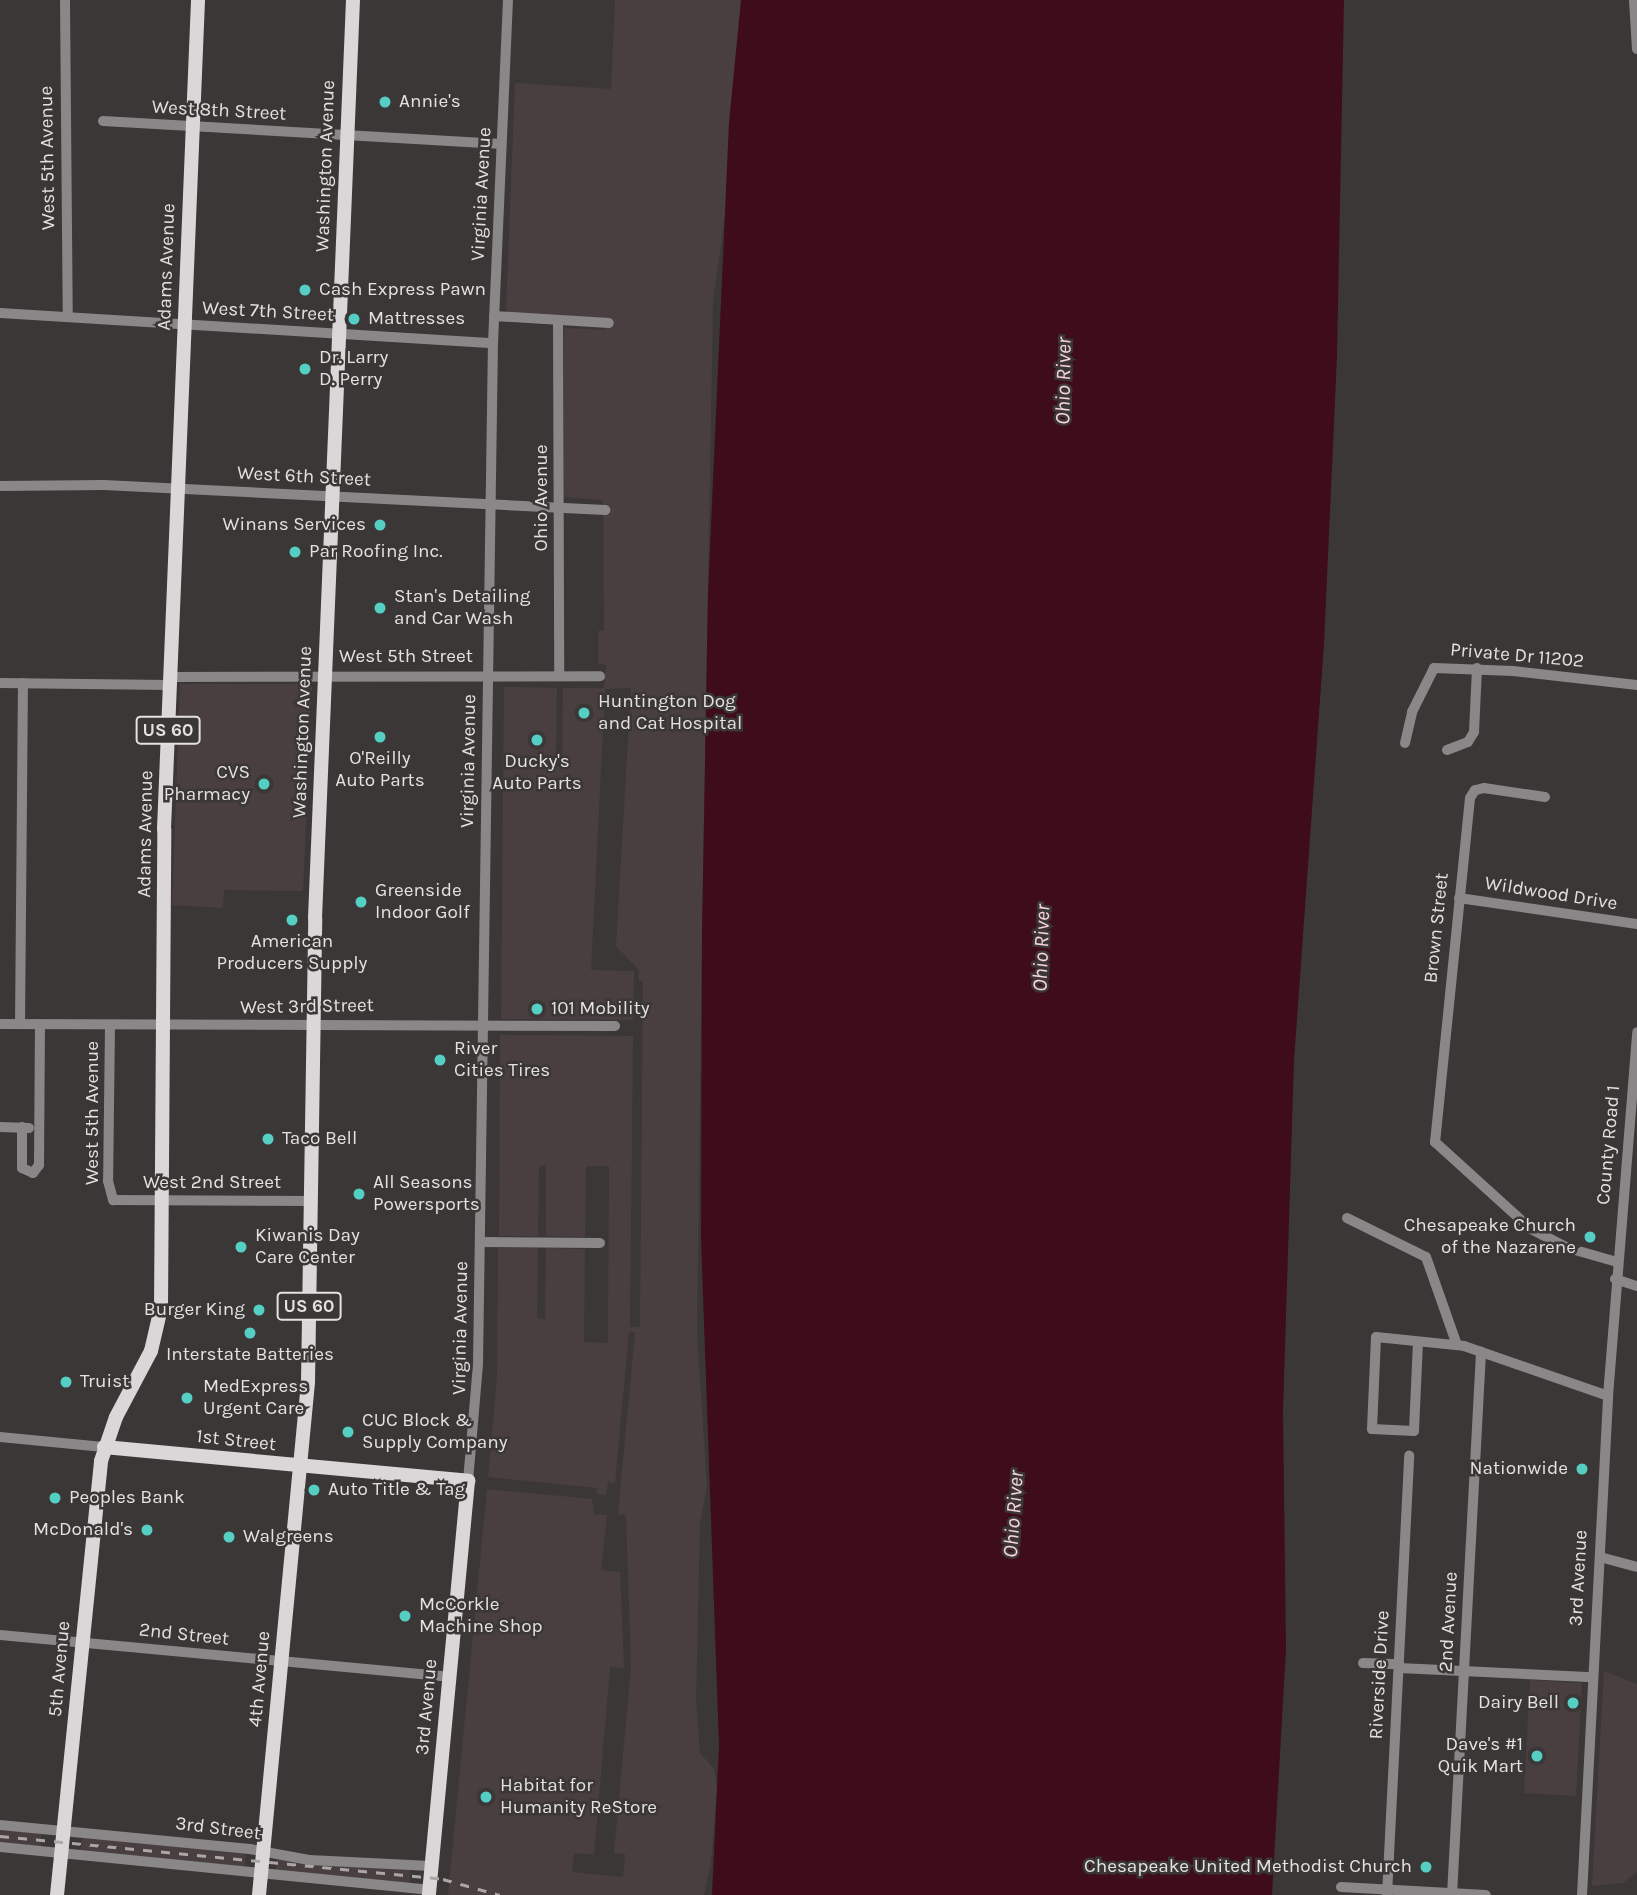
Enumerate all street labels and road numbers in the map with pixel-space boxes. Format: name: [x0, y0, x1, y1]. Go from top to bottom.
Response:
street label: Washington Avenue: [312, 80, 340, 252]
street label: West 5th Avenue: [35, 86, 61, 230]
street label: West 8th Street: [151, 96, 287, 126]
street label: Virginia Avenue: [467, 127, 497, 261]
street label: Adams Avenue: [153, 203, 181, 331]
street label: West 7th Street: [202, 297, 334, 327]
street label: Ohio Avenue: [531, 445, 553, 551]
street label: West 6th Street: [237, 462, 371, 492]
street label: Private Dr 11202: [1449, 639, 1585, 673]
street label: Washington Avenue: [289, 646, 317, 818]
street label: West 5th Street: [339, 646, 473, 668]
street label: Virginia Avenue: [456, 694, 482, 828]
road number: US 60: [135, 716, 201, 744]
street label: Adams Avenue: [133, 770, 159, 898]
street label: Brown Street: [1420, 872, 1454, 984]
street label: Wildwood Drive: [1483, 872, 1619, 916]
street label: West 3rd Street: [240, 994, 374, 1020]
street label: West 5th Avenue: [82, 1041, 104, 1185]
street label: County Road 1: [1592, 1084, 1626, 1206]
street label: West 2nd Street: [143, 1172, 281, 1194]
street label: Virginia Avenue: [448, 1261, 474, 1395]
road number: US 60: [276, 1292, 342, 1321]
street label: 1st Street: [195, 1425, 277, 1457]
street label: 3rd Avenue: [1565, 1529, 1593, 1627]
street label: 2nd Avenue: [1435, 1571, 1463, 1673]
street label: Riverside Drive: [1365, 1610, 1395, 1740]
street label: 2nd Street: [138, 1619, 230, 1651]
street label: 5th Avenue: [44, 1620, 76, 1718]
street label: 4th Avenue: [244, 1630, 276, 1728]
street label: 3rd Avenue: [411, 1658, 443, 1756]
street label: 3rd Street: [174, 1812, 262, 1846]

